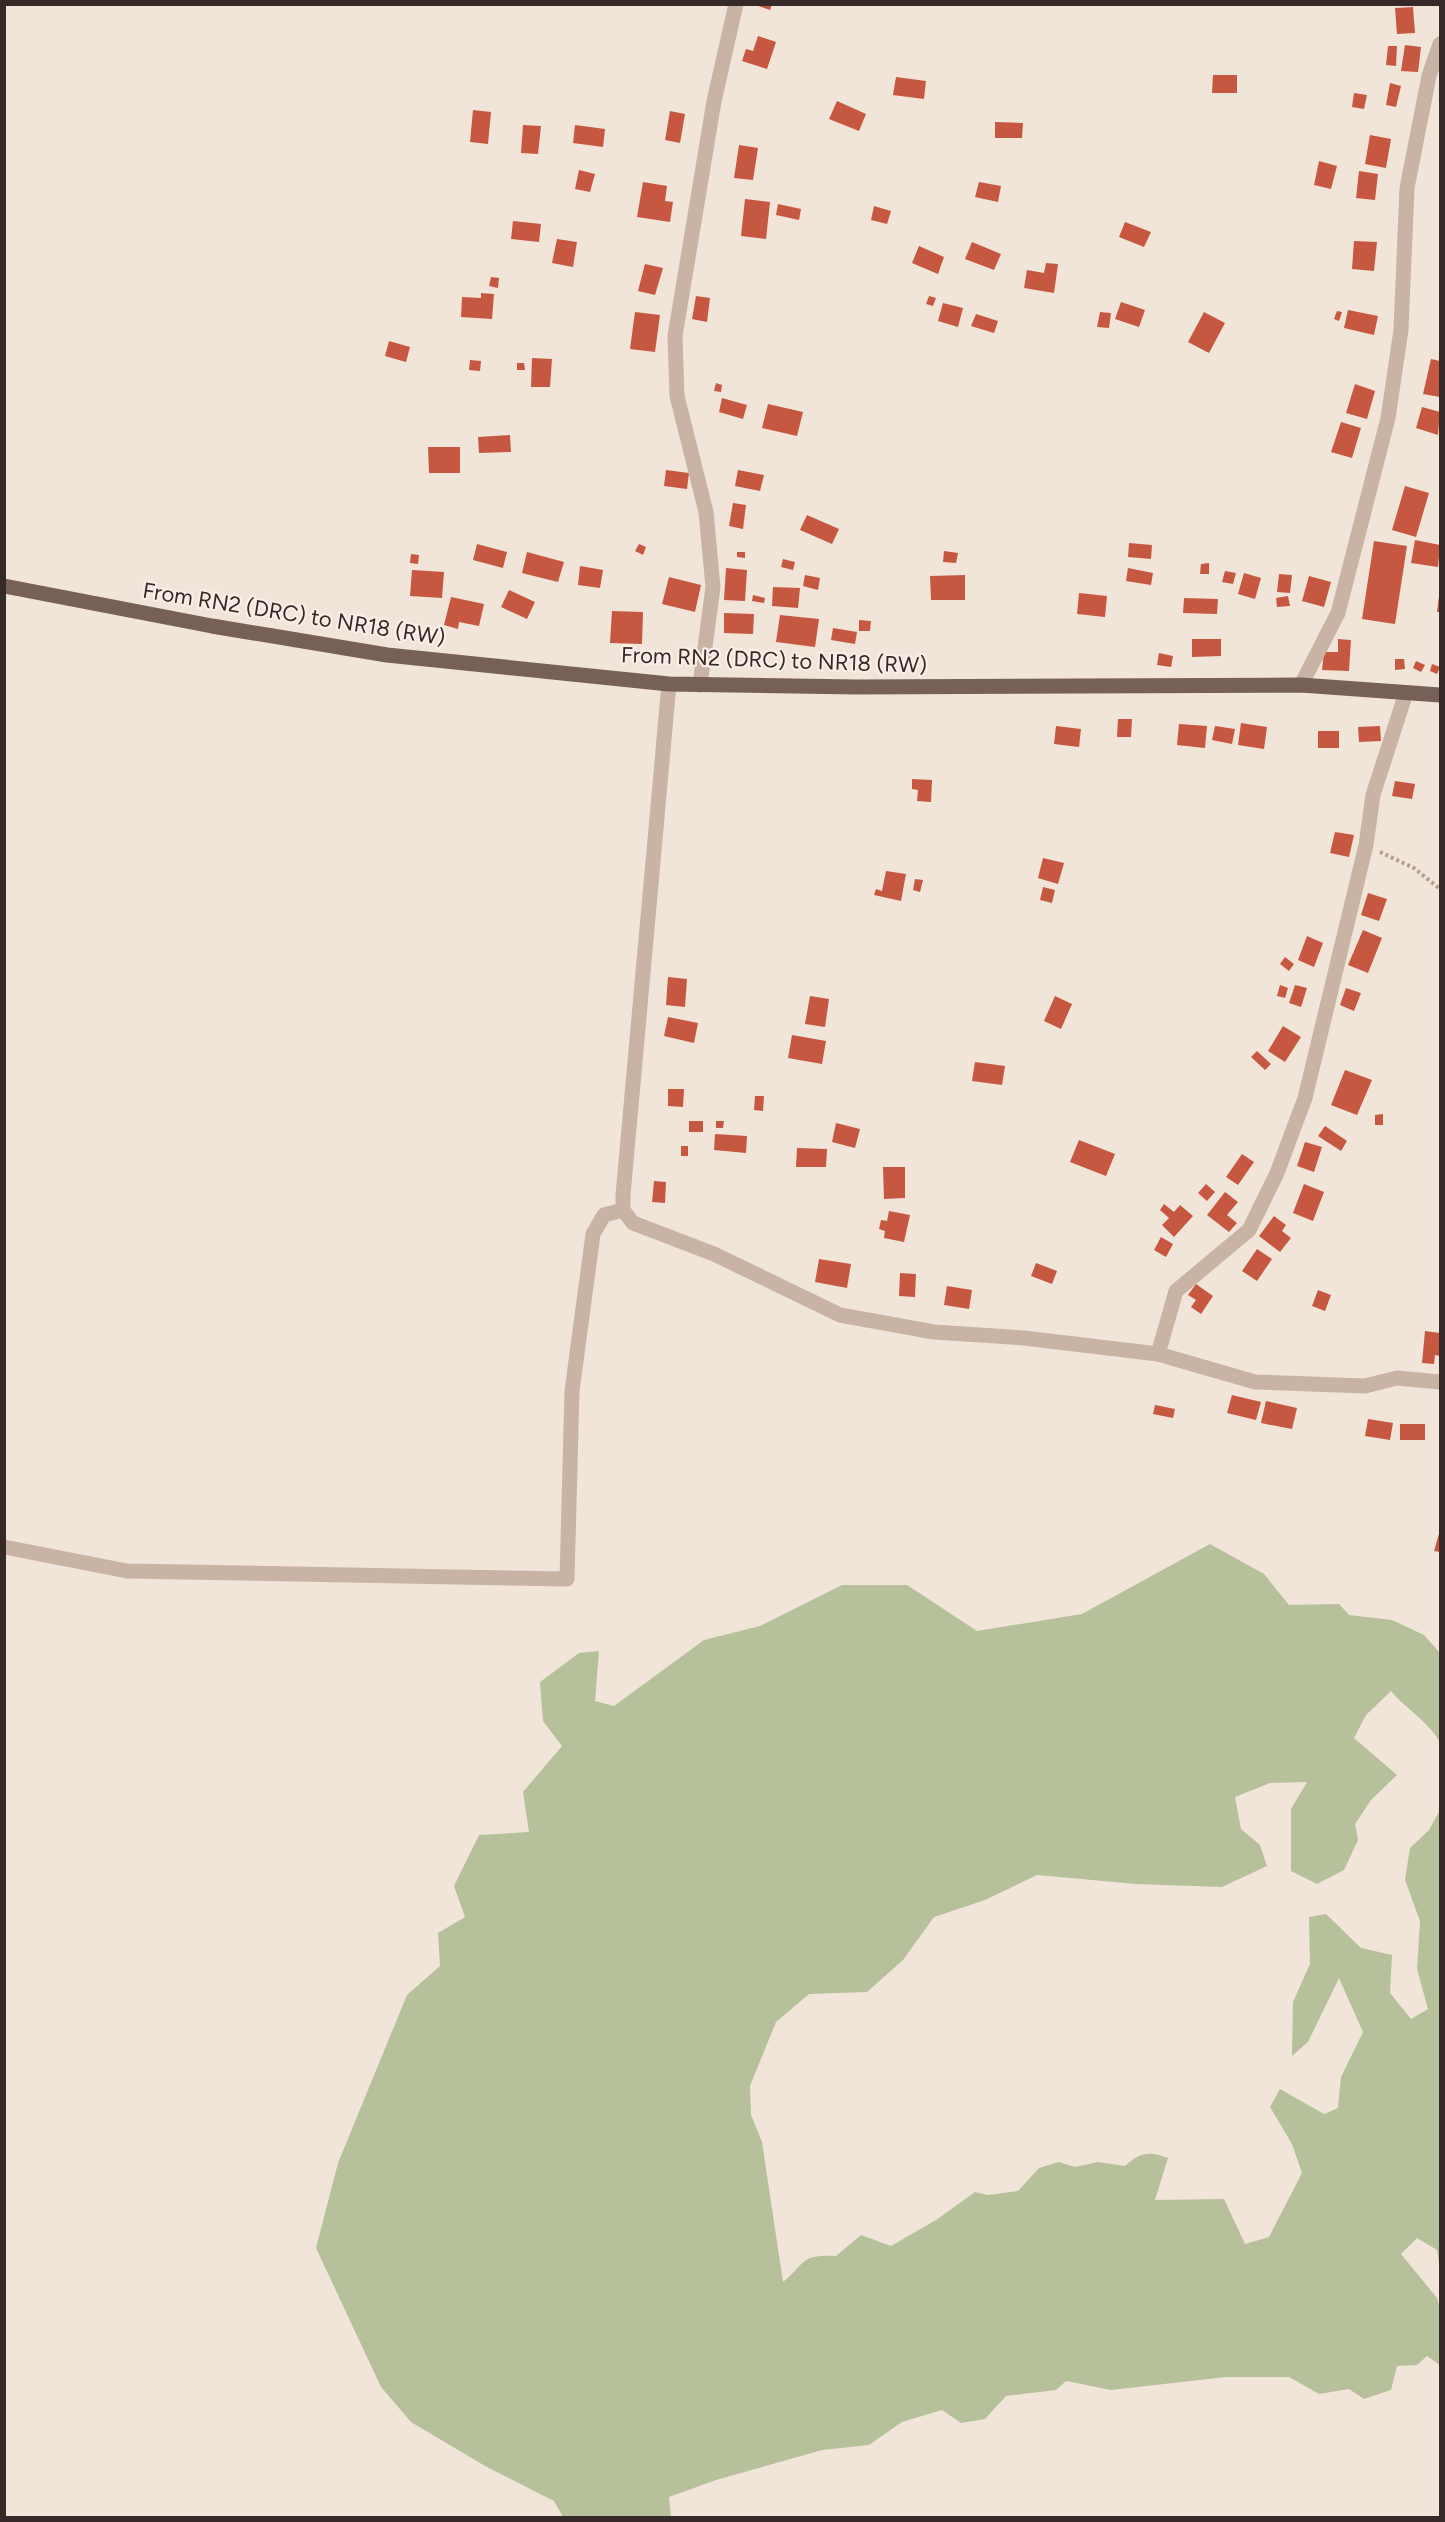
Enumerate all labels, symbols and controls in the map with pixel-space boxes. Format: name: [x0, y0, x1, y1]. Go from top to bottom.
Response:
street label: From RN2 (DRC) to NR18 (RW): [141, 577, 447, 651]
street label: From RN2 (DRC) to NR18 (RW): [621, 641, 927, 679]

